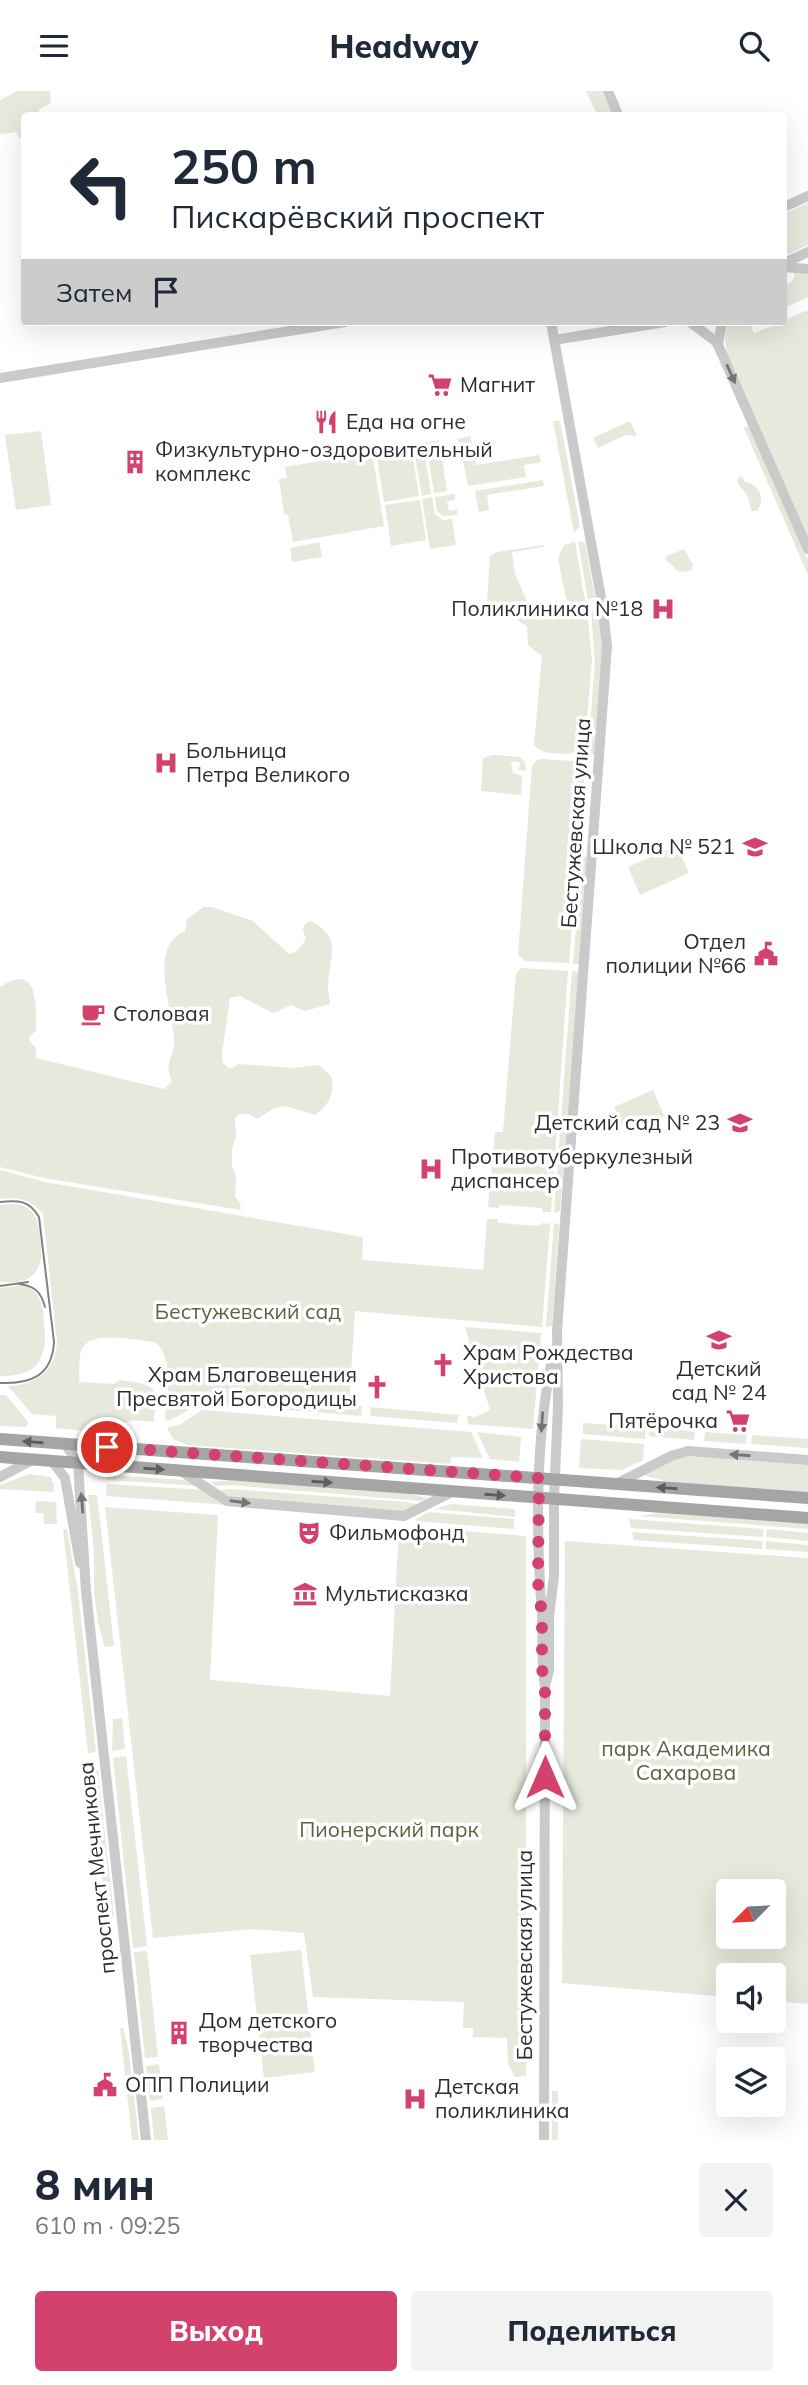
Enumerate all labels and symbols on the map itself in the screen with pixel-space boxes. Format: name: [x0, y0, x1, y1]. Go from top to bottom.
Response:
one-way arrow: [726, 364, 737, 385]
supermarket icon: Магнит: [426, 371, 454, 399]
place label: Магнит: [460, 371, 535, 397]
restaurant icon: Еда на огне: [312, 408, 340, 436]
place label: Еда на огне: [346, 408, 466, 434]
place label: Физкультурно-оздоровительный комплекс: [155, 436, 493, 486]
building icon: Физкультурно-оздоровительный комплекс: [121, 448, 149, 476]
place label: Поликлиника №18: [451, 595, 643, 621]
hospital icon: Поликлиника №18: [649, 595, 677, 623]
street label: Бестужевская улица: [555, 717, 595, 929]
place label: Больница Петра Великого: [186, 737, 350, 787]
hospital icon: Больница Петра Великого: [152, 749, 180, 777]
place label: Школа № 521: [592, 833, 735, 859]
school or university icon: Школа № 521: [741, 833, 769, 861]
place label: Отдел полиции №66: [605, 928, 746, 978]
public building icon: Отдел полиции №66: [752, 940, 780, 968]
cafe icon: Столовая: [79, 1000, 107, 1028]
place label: Столовая: [113, 1000, 209, 1026]
place label: Детский сад № 23: [534, 1109, 720, 1135]
school or university icon: Детский сад № 23: [726, 1109, 754, 1137]
place label: Противотуберкулезный диспансер: [451, 1143, 693, 1193]
hospital icon: Противотуберкулезный диспансер: [417, 1155, 445, 1183]
park label: Бестужевский сад: [155, 1298, 341, 1324]
school or university icon: Детский сад № 24: [705, 1326, 733, 1354]
place label: Храм Рождества Христова: [463, 1339, 634, 1389]
church icon: Храм Рождества Христова: [429, 1351, 457, 1379]
place label: Детский сад № 24: [671, 1355, 767, 1405]
place label: Храм Благовещения Пресвятой Богородицы: [116, 1361, 357, 1411]
church icon: Храм Благовещения Пресвятой Богородицы: [363, 1373, 391, 1401]
place label: Пятёрочка: [608, 1407, 718, 1433]
supermarket icon: Пятёрочка: [724, 1407, 752, 1435]
one-way arrow: [536, 1412, 547, 1434]
pin: [77, 1417, 137, 1477]
one-way arrow: [22, 1436, 44, 1447]
one-way arrow: [729, 1449, 751, 1460]
one-way arrow: [143, 1464, 165, 1475]
one-way arrow: [311, 1477, 333, 1488]
one-way arrow: [655, 1482, 677, 1493]
one-way arrow: [485, 1490, 507, 1501]
one-way arrow: [76, 1492, 87, 1514]
one-way arrow: [229, 1497, 251, 1508]
theatre icon: Фильмофонд: [295, 1519, 323, 1547]
place label: Фильмофонд: [329, 1519, 465, 1545]
museum icon: Мультисказка: [291, 1580, 319, 1608]
place label: Мультисказка: [325, 1580, 469, 1606]
park label: парк Академика Сахарова: [601, 1735, 771, 1785]
position arrow: [508, 1740, 582, 1814]
street label: проспект Мечникова: [72, 1761, 120, 1975]
park label: Пионерский парк: [299, 1816, 479, 1842]
street label: Бестужевская улица: [511, 1850, 537, 2060]
north arrow: [716, 1879, 786, 1949]
place label: Дом детского творчества: [199, 2007, 337, 2057]
building icon: Дом детского творчества: [165, 2019, 193, 2047]
public building icon: ОПП Полиции: [91, 2071, 119, 2099]
place label: ОПП Полиции: [125, 2071, 270, 2097]
place label: Детская поликлиника: [435, 2073, 570, 2123]
hospital icon: Детская поликлиника: [401, 2085, 429, 2113]

